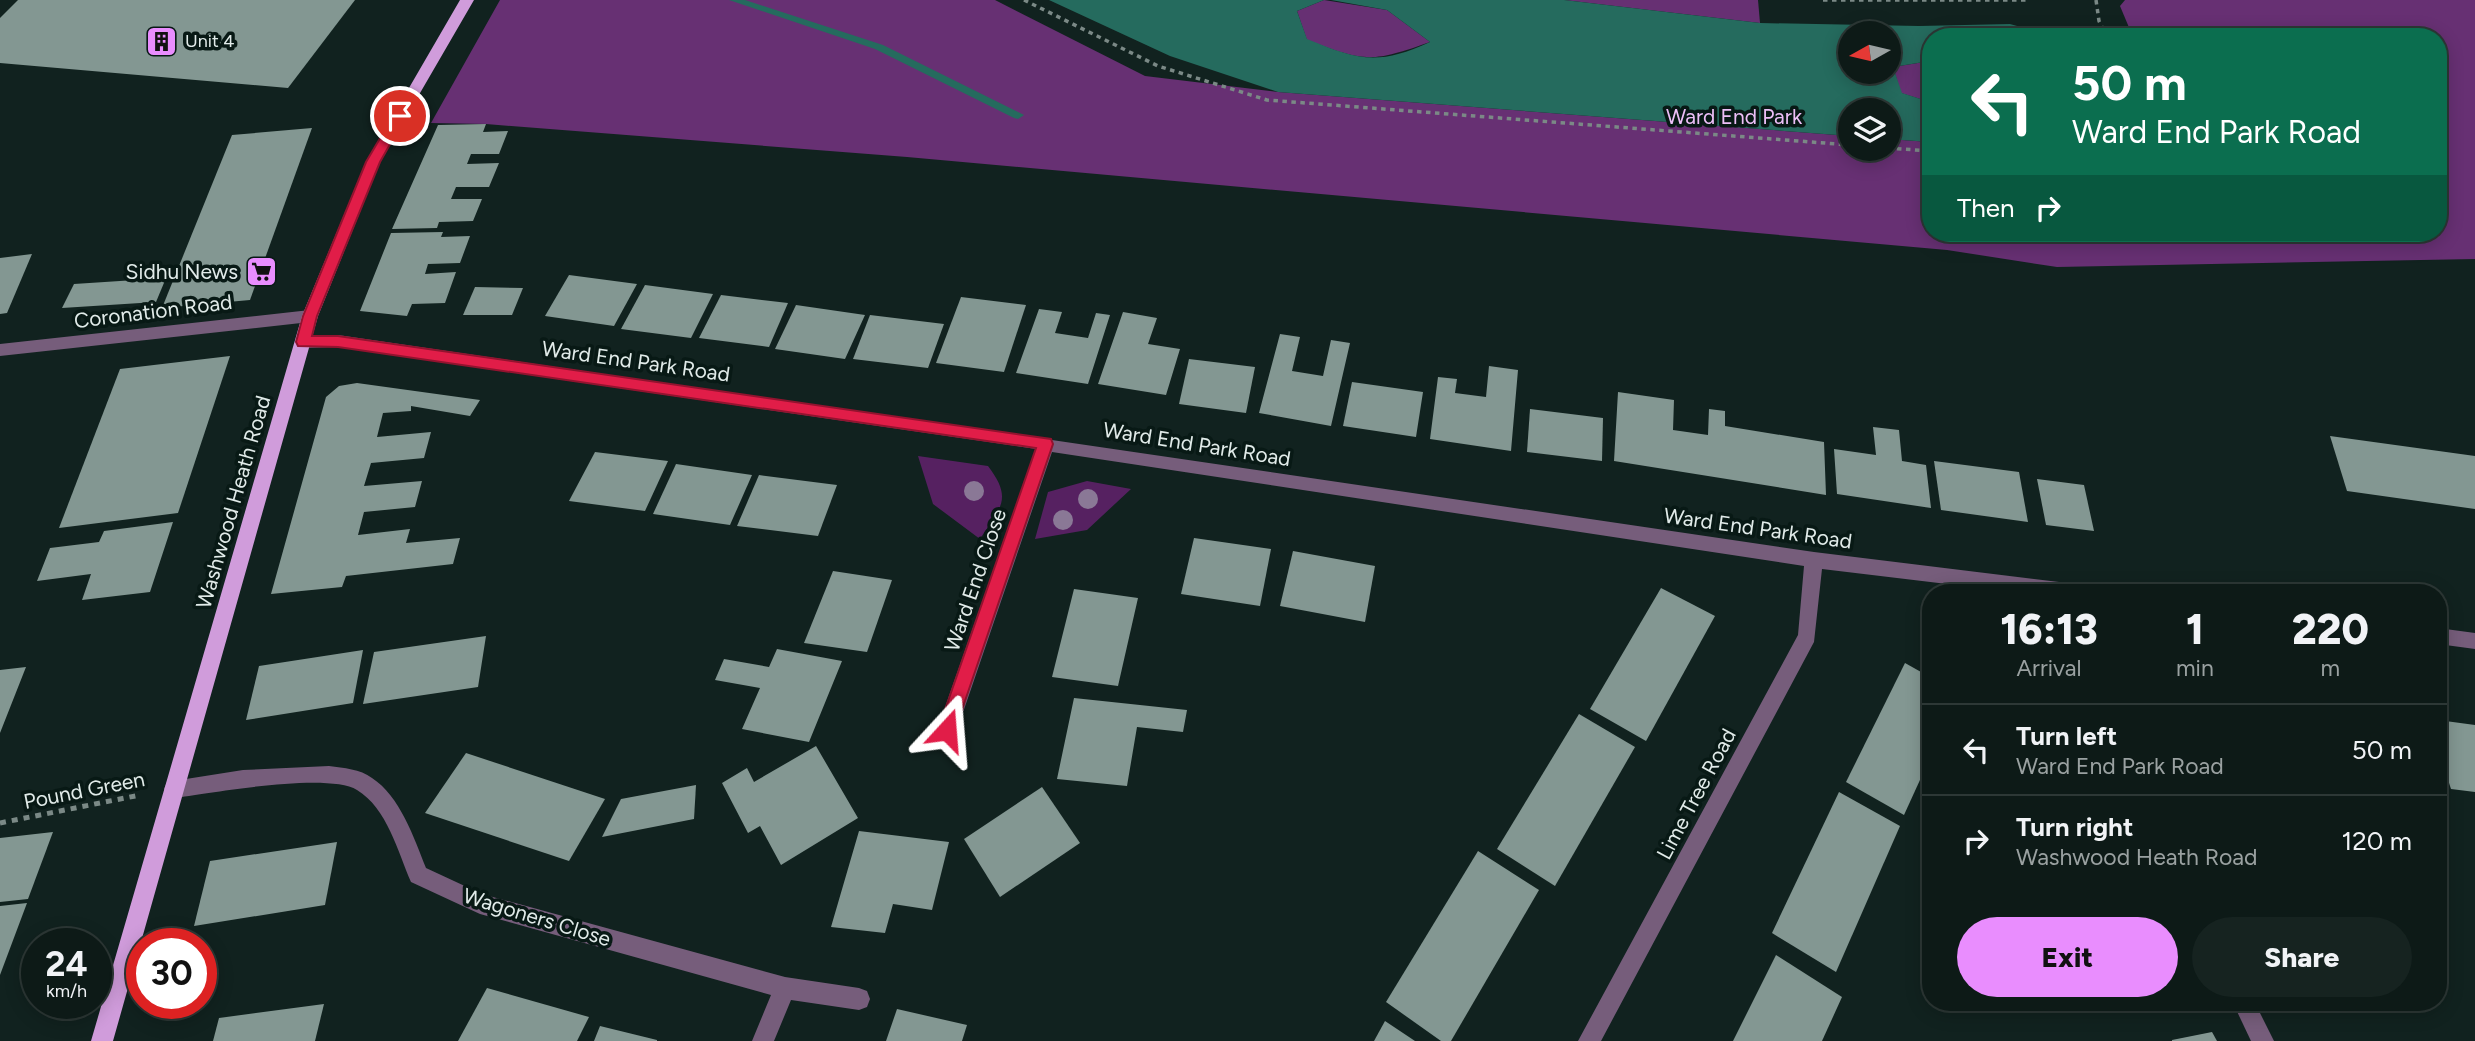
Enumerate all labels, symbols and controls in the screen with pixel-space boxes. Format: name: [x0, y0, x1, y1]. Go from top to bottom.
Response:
north arrow: [1838, 21, 1900, 84]
map controls: [1838, 21, 1901, 161]
building icon: Unit 4: [145, 24, 179, 58]
place label: Unit 4: [185, 30, 234, 52]
text: 50 m: [2072, 53, 2187, 112]
icon: left: [1957, 56, 2048, 147]
pin: [370, 86, 430, 146]
icon: arrive: [381, 97, 419, 135]
button: layers: [1838, 98, 1901, 161]
park label: Ward End Park: [1666, 104, 1803, 129]
text: Ward End Park Road: [2072, 113, 2361, 151]
icon: right: [2029, 189, 2067, 227]
text: Then: [1957, 192, 2015, 224]
supermarket icon: Sidhu News: [244, 254, 278, 288]
place label: Sidhu News: [126, 259, 238, 284]
street label: Coronation Road: [72, 289, 234, 333]
street label: Ward End Park Road: [540, 335, 732, 387]
street label: Washwood Heath Road: [191, 393, 275, 611]
street label: Ward End Park Road: [1101, 417, 1293, 471]
street label: Ward End Park Road: [1662, 502, 1854, 554]
street label: Ward End Close: [939, 505, 1011, 655]
text: 16:13: [2000, 604, 2098, 655]
text: 1: [2186, 604, 2204, 655]
text: 220: [2292, 604, 2369, 655]
text: Arrival: [2017, 654, 2081, 682]
text: min: [2176, 654, 2214, 682]
text: m: [2321, 654, 2340, 682]
position arrow: [910, 693, 984, 767]
text: Turn left: [2016, 720, 2117, 752]
street label: Lime Tree Road: [1651, 724, 1741, 864]
icon: left: [1957, 731, 1995, 769]
text: 50 m: [2352, 734, 2412, 766]
text: Ward End Park Road: [2016, 752, 2224, 780]
street label: Pound Green: [21, 766, 147, 814]
text: Turn right: [2016, 811, 2133, 843]
icon: right: [1957, 822, 1995, 860]
text: 120 m: [2342, 825, 2412, 857]
text: Washwood Heath Road: [2016, 843, 2258, 871]
street label: Wagoners Close: [460, 883, 614, 951]
button: Exit: [1957, 917, 2178, 997]
button: Share: [2192, 917, 2412, 997]
speed limit sign: 30: [126, 928, 217, 1019]
text: 24: [45, 943, 88, 985]
text: km/h: [46, 980, 87, 1002]

